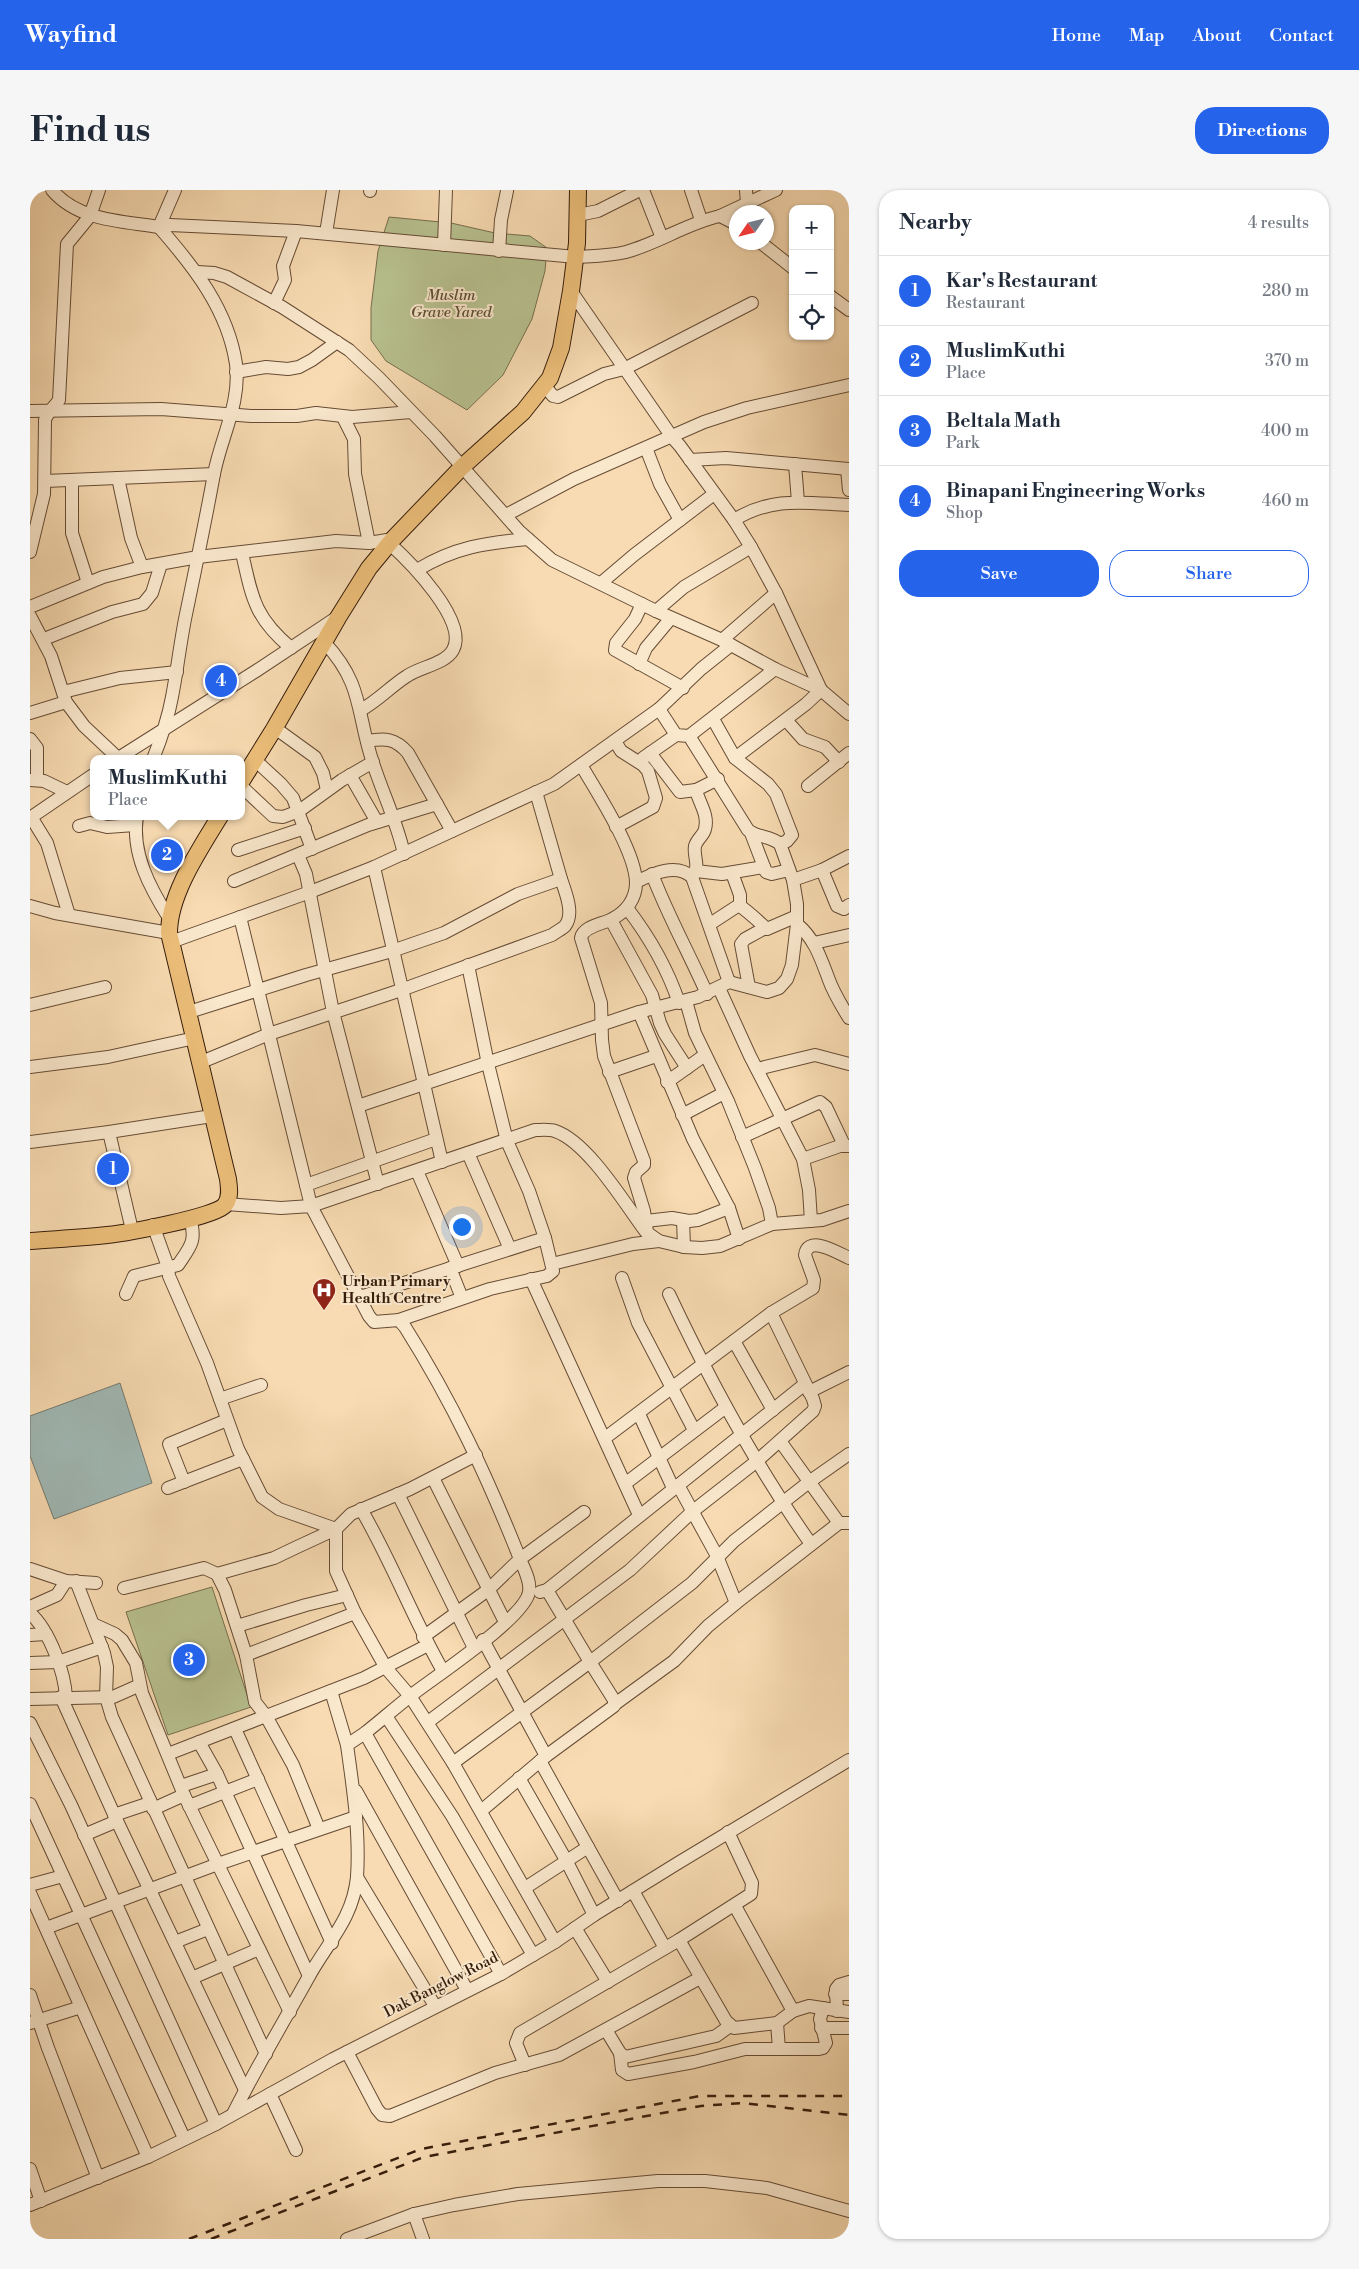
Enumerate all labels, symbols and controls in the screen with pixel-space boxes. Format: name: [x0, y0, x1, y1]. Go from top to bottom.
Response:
text: Wayfind: [25, 20, 117, 50]
text: Home: [1052, 24, 1101, 47]
text: Map: [1129, 24, 1165, 47]
text: About: [1193, 24, 1242, 47]
text: Contact: [1270, 24, 1334, 47]
button: Directions: [1195, 107, 1329, 154]
text: Find us: [30, 109, 150, 152]
north arrow: [729, 205, 774, 250]
map controls: [789, 205, 834, 340]
button: +: [789, 205, 834, 250]
text: Nearby: [899, 210, 972, 236]
text: 4 results: [1248, 213, 1309, 233]
button: −: [789, 250, 834, 295]
text: Kar's Restaurant: [946, 269, 1097, 293]
text: 1: [911, 281, 919, 301]
text: 280 m: [1262, 281, 1309, 301]
park label: Muslim Grave Yared: [411, 286, 492, 322]
text: Restaurant: [946, 293, 1025, 313]
button: locate: [789, 295, 834, 340]
text: MuslimKuthi: [946, 339, 1065, 363]
text: 2: [910, 351, 920, 371]
text: 370 m: [1265, 351, 1309, 371]
text: Place: [946, 363, 986, 383]
text: Beltala Math: [946, 409, 1061, 433]
text: 3: [910, 421, 920, 441]
text: 400 m: [1261, 421, 1309, 441]
text: Park: [946, 433, 979, 453]
text: Binapani Engineering Works: [946, 479, 1205, 503]
text: 4: [910, 491, 920, 511]
text: 460 m: [1262, 491, 1309, 511]
text: Shop: [946, 503, 983, 523]
button: Save: [899, 550, 1099, 597]
button: Share: [1109, 550, 1309, 597]
pin: 4: [205, 662, 237, 700]
popup: [90, 755, 245, 820]
text: MuslimKuthi: [108, 766, 227, 790]
text: Place: [108, 790, 148, 810]
pin: 2: [151, 836, 183, 874]
pin: 1: [97, 1150, 129, 1188]
your location: [449, 1214, 475, 1240]
place label: Urban Primary Health Centre: [342, 1272, 451, 1308]
hospital icon: Urban Primary Health Centre: [311, 1277, 337, 1311]
pin: 3: [173, 1641, 205, 1679]
street label: Dak Banglow Road: [381, 1948, 502, 2022]

